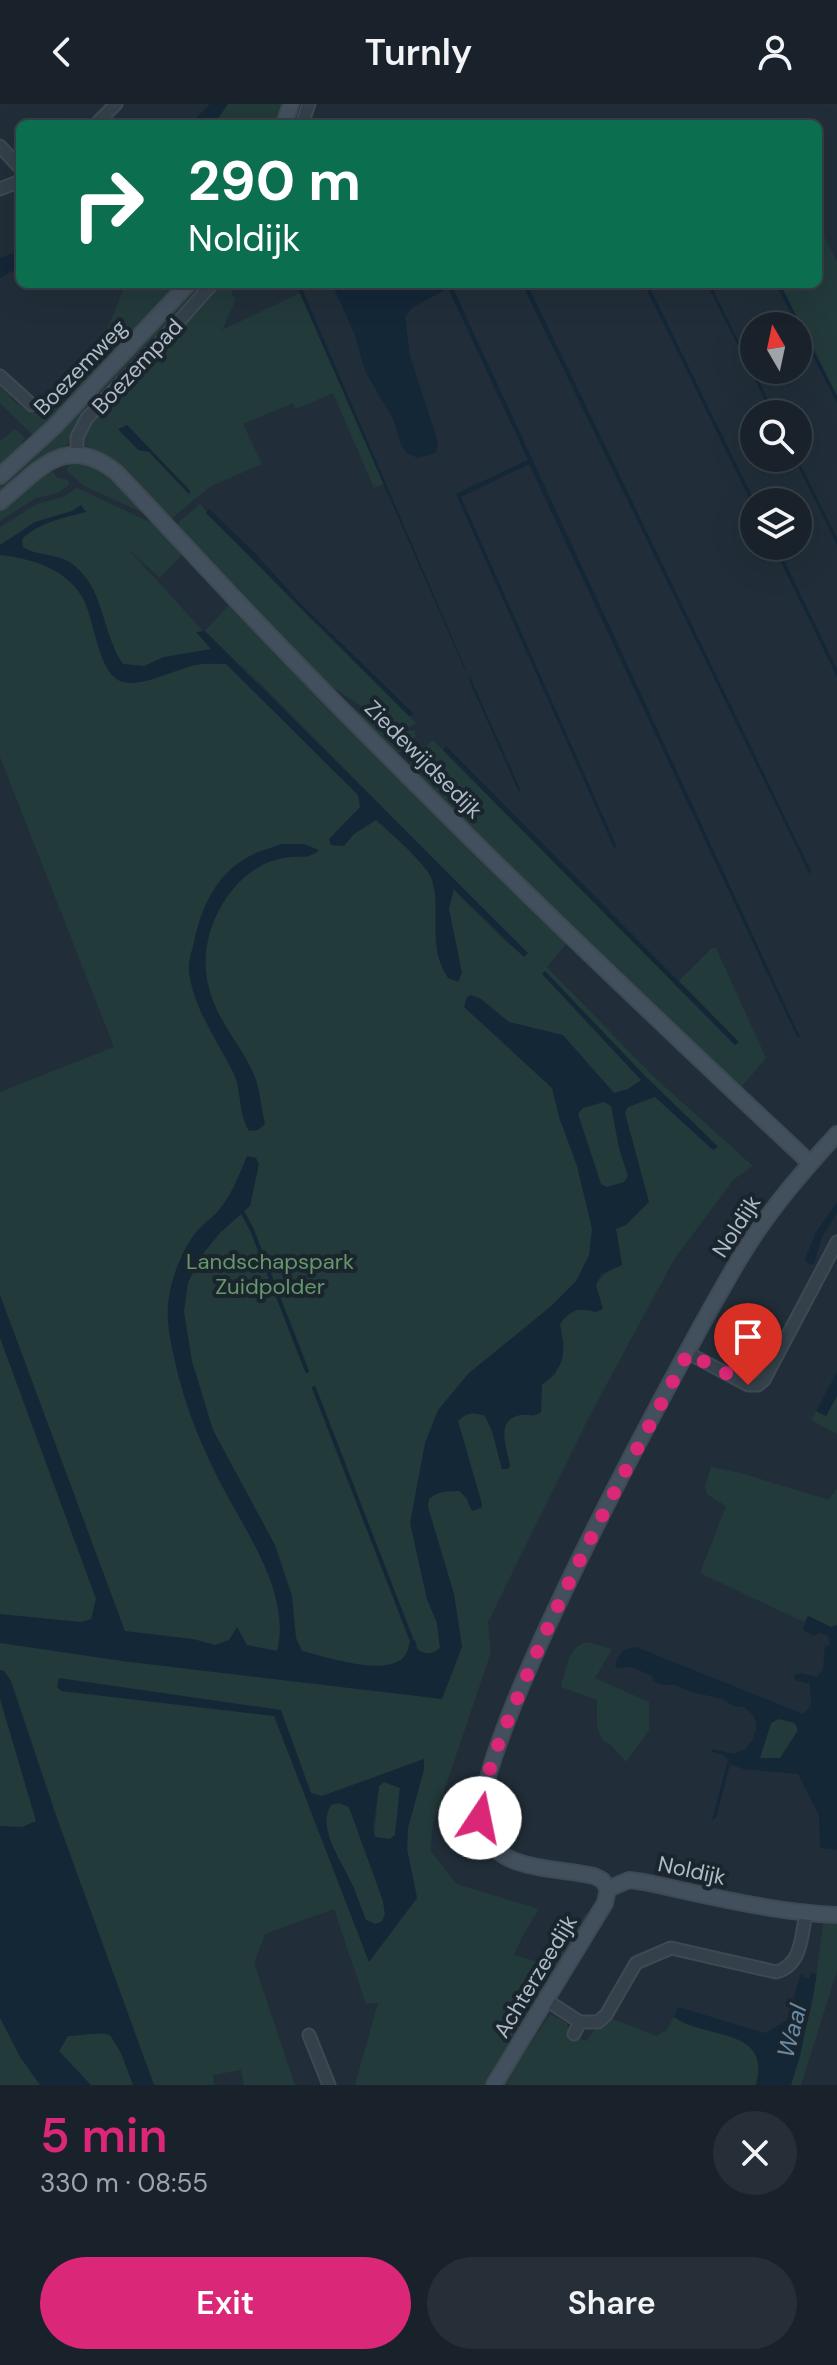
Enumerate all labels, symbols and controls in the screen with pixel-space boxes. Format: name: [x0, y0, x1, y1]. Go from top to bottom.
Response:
text: Turnly: [365, 29, 472, 76]
icon: back: [40, 30, 84, 74]
icon: person: [753, 30, 797, 74]
text: 290 m: [188, 144, 361, 217]
icon: right: [56, 152, 160, 256]
text: Noldijk: [188, 215, 300, 262]
street label: Boezempad: [86, 312, 189, 420]
north arrow: [740, 312, 812, 384]
map controls: [740, 312, 812, 560]
street label: Boezemweg: [28, 313, 133, 421]
button: search: [740, 400, 812, 472]
button: layers: [740, 488, 812, 560]
street label: Ziedewijdsedijk: [358, 694, 489, 825]
street label: Noldijk: [706, 1190, 767, 1263]
park label: Landschapspark Zuidpolder: [186, 1247, 354, 1301]
pin: [714, 1303, 782, 1385]
icon: arrive: [726, 1315, 770, 1359]
position arrow: [438, 1776, 522, 1860]
street label: Noldijk: [655, 1849, 728, 1892]
street label: Achterzeedijk: [487, 1909, 584, 2043]
water label: Waal: [770, 2000, 814, 2061]
text: 5 min: [40, 2104, 168, 2167]
button: close: [713, 2111, 797, 2195]
text: 330 m · 08:55: [40, 2166, 208, 2200]
button: Exit: [40, 2257, 411, 2349]
button: Share: [427, 2257, 797, 2349]

